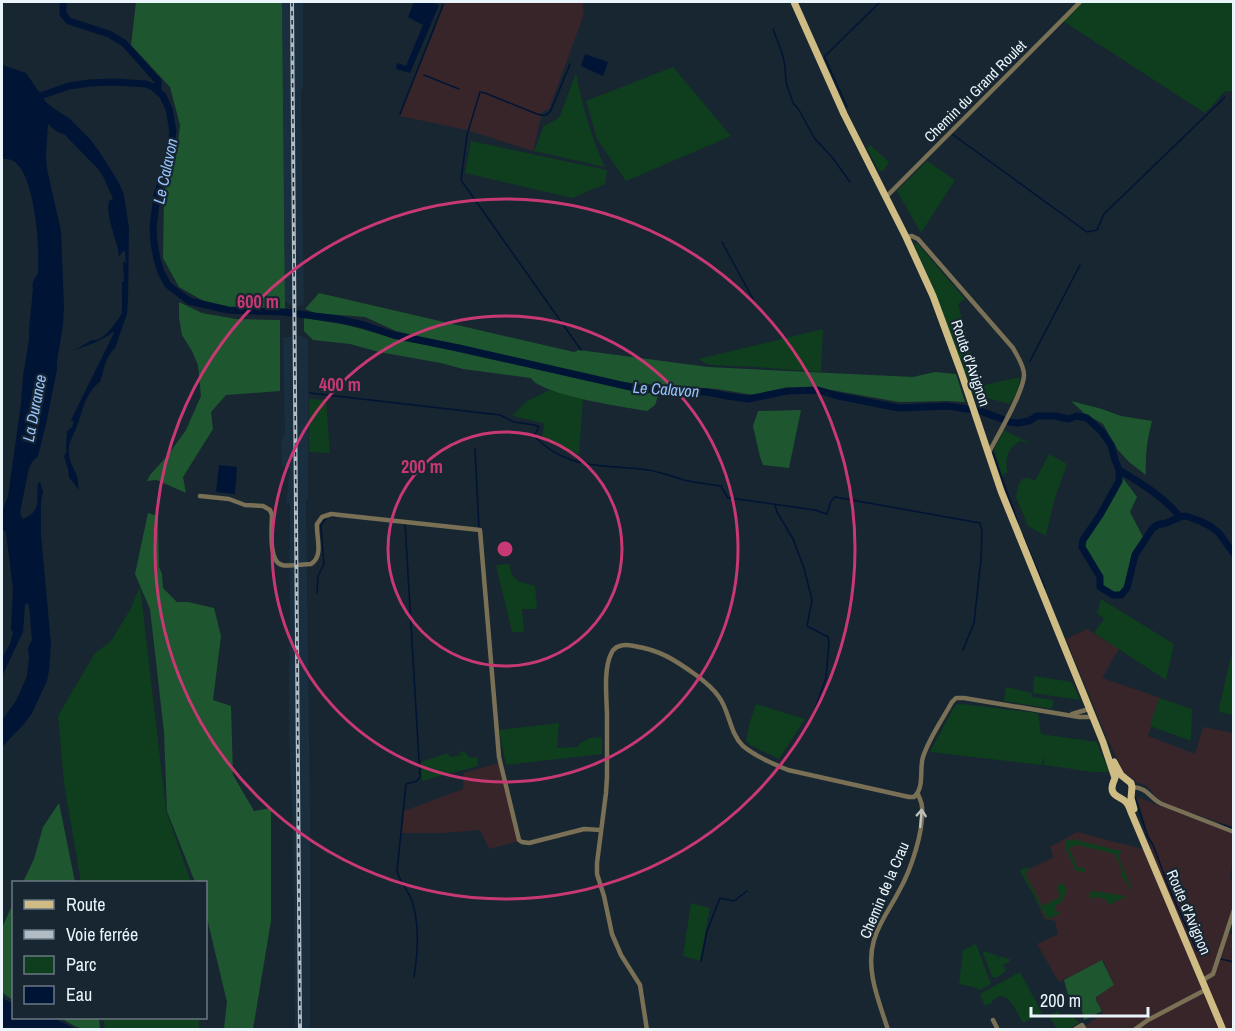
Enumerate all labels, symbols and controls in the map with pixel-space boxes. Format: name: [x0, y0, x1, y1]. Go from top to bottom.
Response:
street label: Chemin du Grand Roulet: [919, 35, 1031, 147]
water label: Le Calavon: [147, 136, 183, 206]
text: 600 m: [237, 289, 279, 314]
street label: Route d'Avignon: [946, 317, 996, 409]
text: 400 m: [319, 372, 361, 397]
water label: La Durance: [17, 373, 51, 443]
water label: Le Calavon: [632, 376, 700, 402]
text: 200 m: [401, 454, 443, 479]
centre of rings: [495, 539, 515, 559]
one-way arrow: [916, 809, 927, 829]
street label: Chemin de la Crau: [854, 838, 914, 942]
street label: Route d'Avignon: [1162, 866, 1216, 958]
legend: [12, 881, 207, 1019]
text: Route: [66, 892, 105, 917]
text: Voie ferrée: [66, 922, 138, 947]
text: Parc: [66, 952, 96, 977]
scale bar: [1031, 980, 1148, 1018]
text: Eau: [66, 982, 92, 1007]
text: 200 m: [1040, 988, 1081, 1013]

